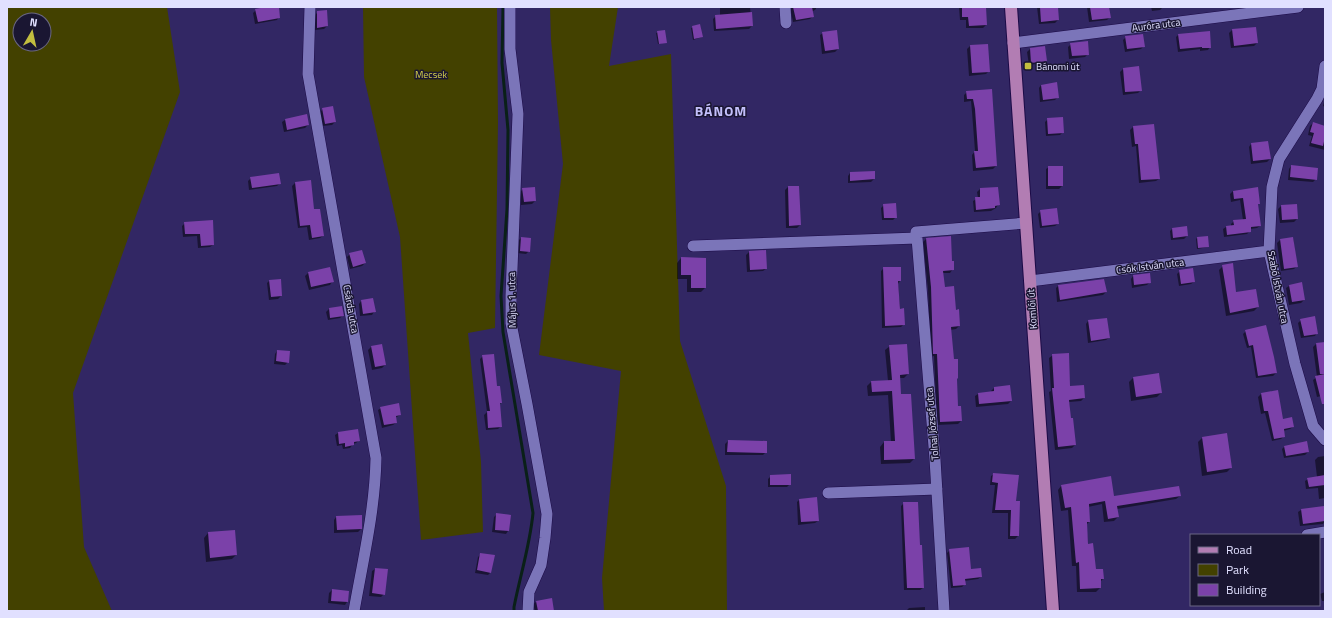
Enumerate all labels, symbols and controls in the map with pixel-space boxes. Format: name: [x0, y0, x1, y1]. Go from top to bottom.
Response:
north arrow: [12, 12, 52, 52]
text: N: [29, 14, 39, 31]
street label: Auróra utca: [1131, 15, 1181, 35]
place label: Bánomi út: [1036, 59, 1080, 74]
marker: Bánomi út: [1023, 61, 1033, 71]
park label: Mecsek: [415, 67, 447, 82]
district label: BÁNOM: [695, 100, 747, 121]
street label: Szabó István utca: [1264, 249, 1292, 325]
street label: Csók István utca: [1115, 254, 1185, 278]
street label: Május 1. utca: [504, 272, 520, 328]
street label: Csárda utca: [339, 284, 363, 334]
street label: Komlói út: [1023, 288, 1041, 329]
street label: Tolnai József utca: [921, 387, 943, 461]
legend: [1190, 534, 1320, 606]
text: Road: [1226, 540, 1252, 559]
text: Park: [1226, 560, 1249, 579]
text: Building: [1226, 580, 1267, 599]

